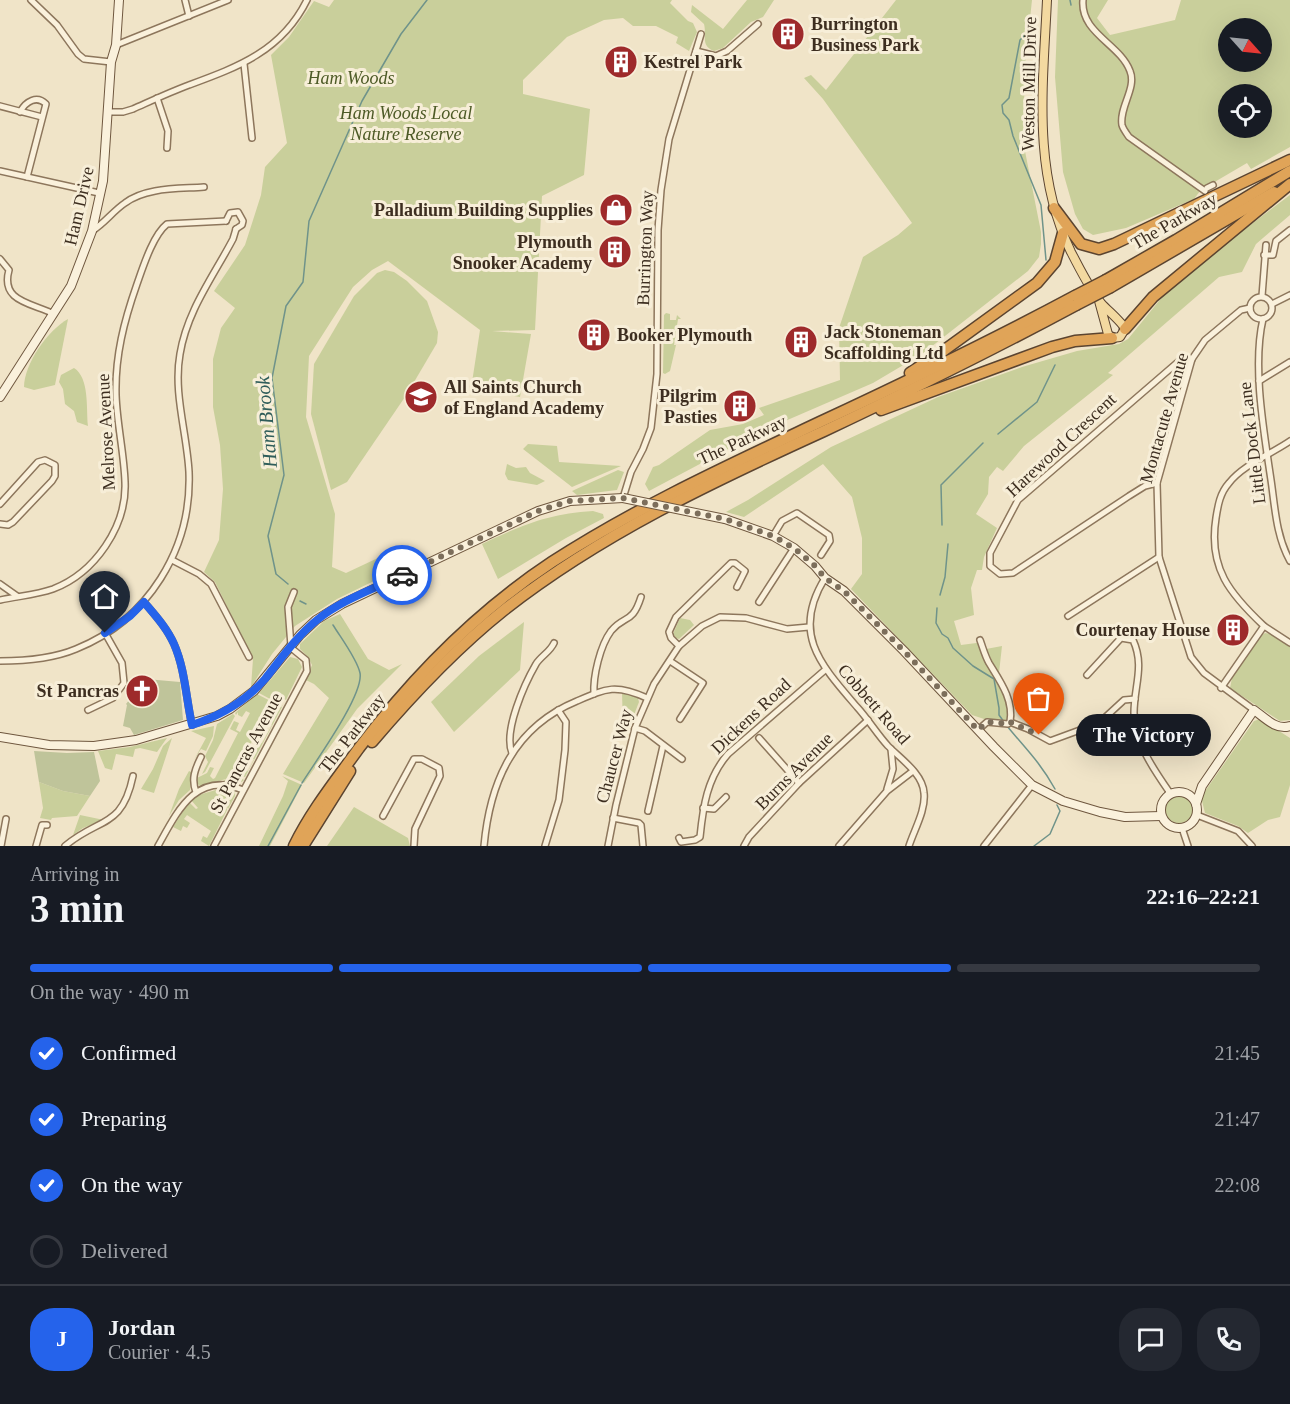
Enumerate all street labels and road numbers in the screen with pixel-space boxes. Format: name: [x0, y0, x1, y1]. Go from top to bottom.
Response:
street label: Weston Mill Drive: [1018, 17, 1040, 151]
street label: Ham Drive: [60, 165, 98, 247]
street label: The Parkway: [1128, 188, 1220, 254]
street label: Burrington Way: [633, 190, 657, 306]
street label: Montacute Avenue: [1136, 350, 1192, 486]
street label: Melrose Avenue: [93, 373, 119, 491]
street label: Little Dock Lane: [1235, 381, 1269, 505]
street label: Harewood Crescent: [1002, 389, 1120, 501]
street label: The Parkway: [695, 411, 789, 469]
street label: Cobbett Road: [834, 660, 914, 748]
street label: Dickens Road: [707, 674, 795, 758]
street label: St Pancras Avenue: [206, 689, 286, 817]
street label: The Parkway: [315, 689, 389, 777]
street label: Chaucer Way: [592, 707, 636, 805]
street label: Burns Avenue: [751, 728, 837, 814]

